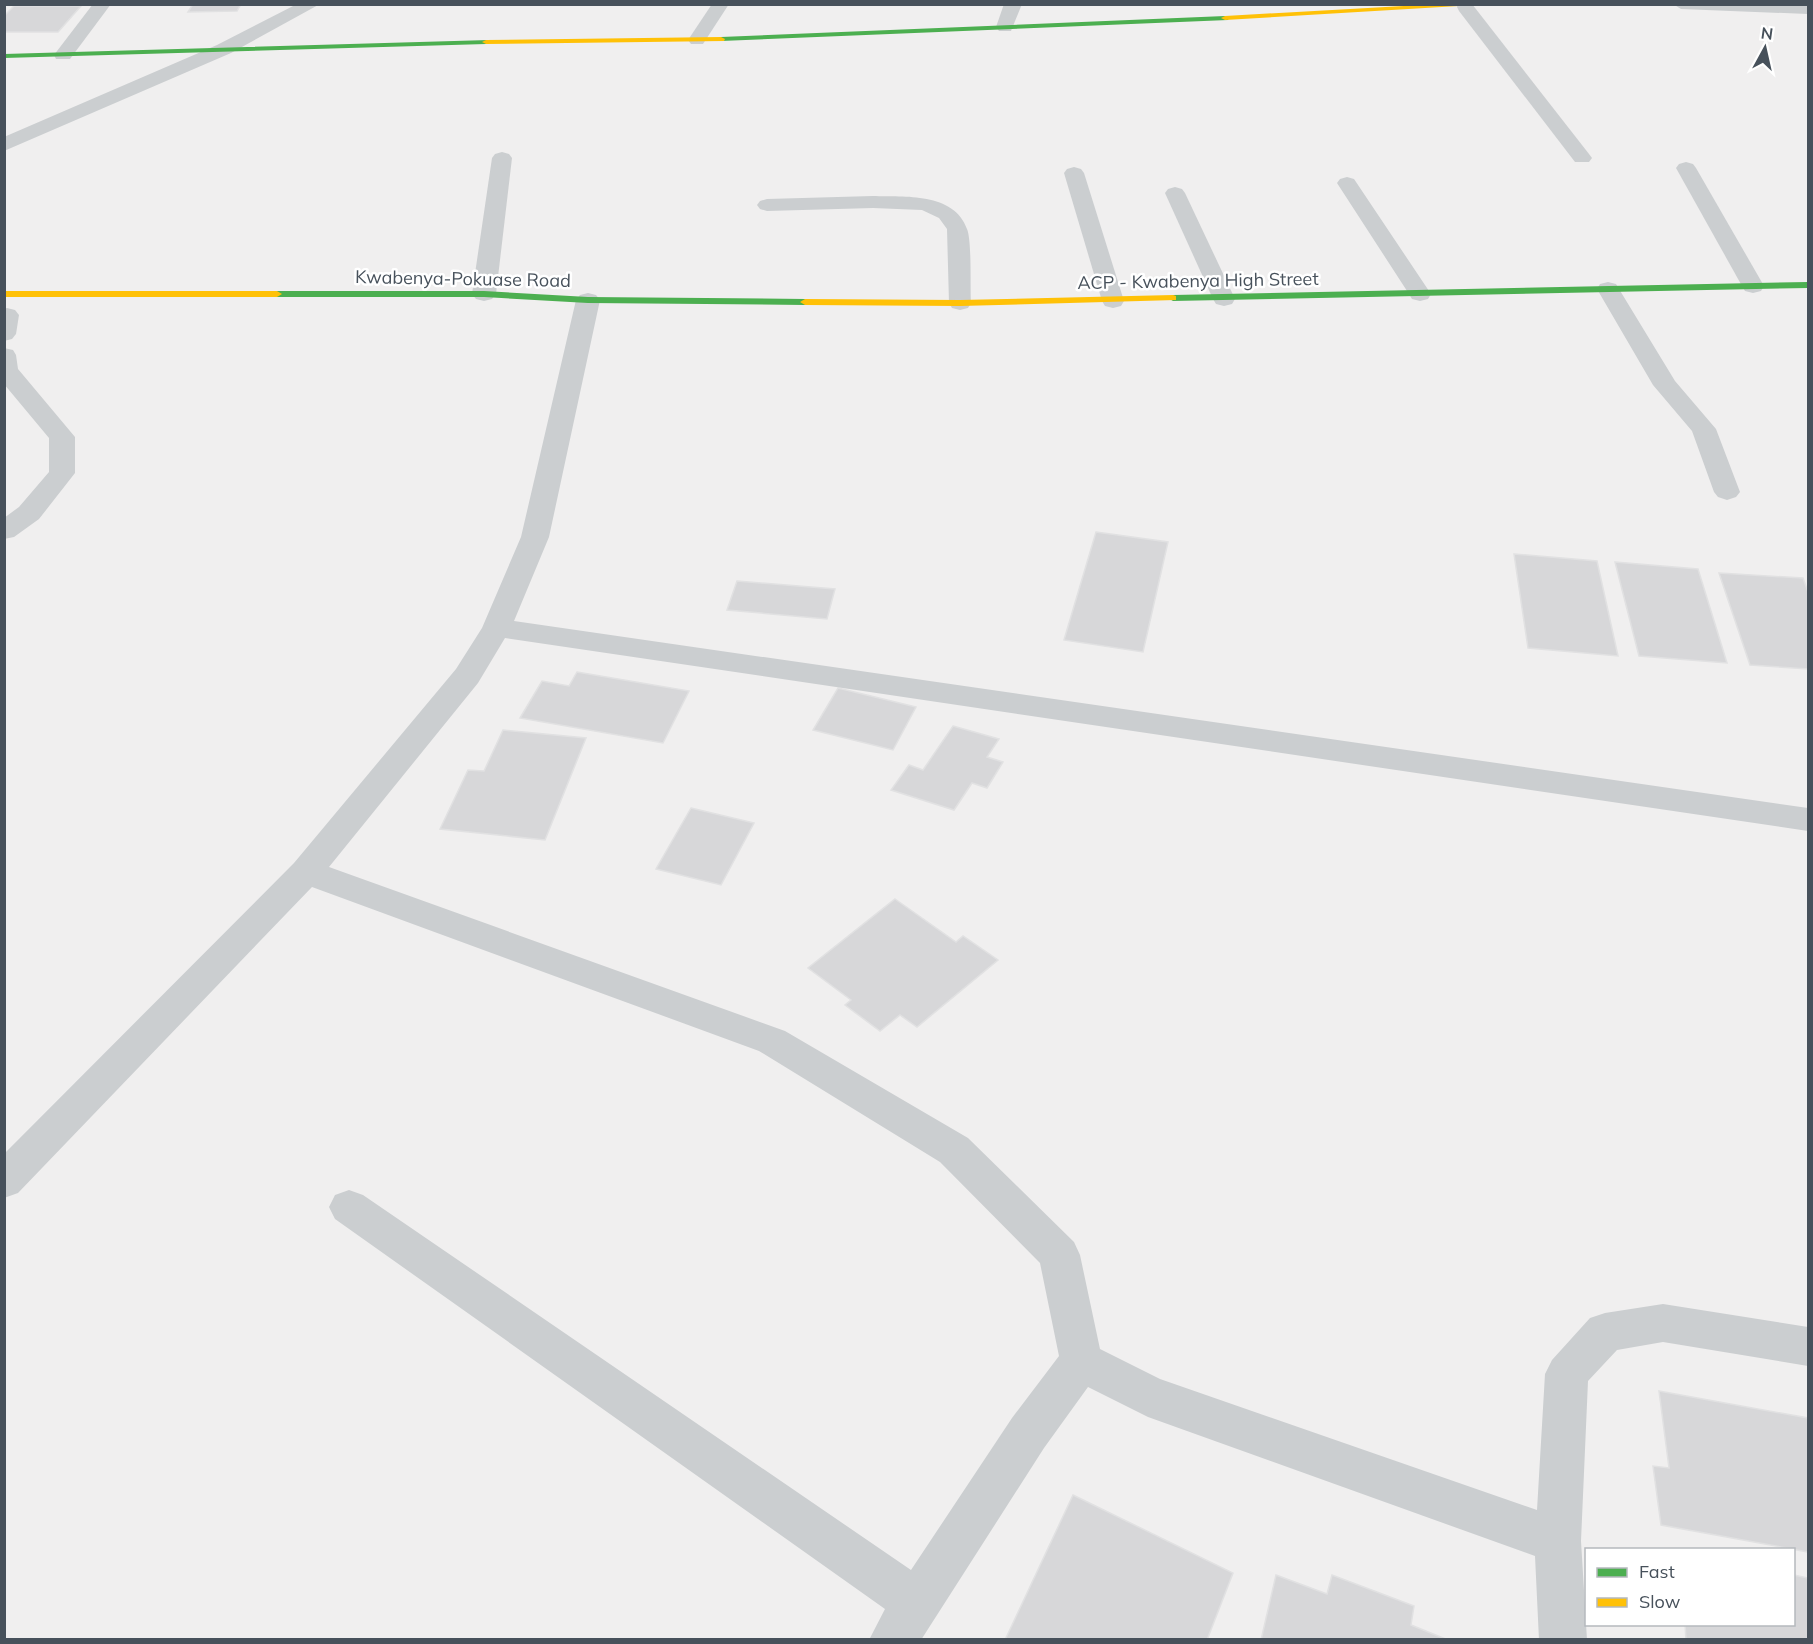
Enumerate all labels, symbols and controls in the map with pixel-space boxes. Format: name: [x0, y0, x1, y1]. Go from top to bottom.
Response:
north arrow: [1735, 18, 1795, 78]
text: N: [1760, 22, 1774, 44]
street label: Kwabenya-Pokuase Road: [355, 265, 571, 292]
street label: ACP - Kwabenya High Street: [1077, 267, 1319, 294]
legend: [1585, 1548, 1795, 1626]
text: Fast: [1639, 1560, 1675, 1583]
text: Slow: [1639, 1590, 1681, 1613]

